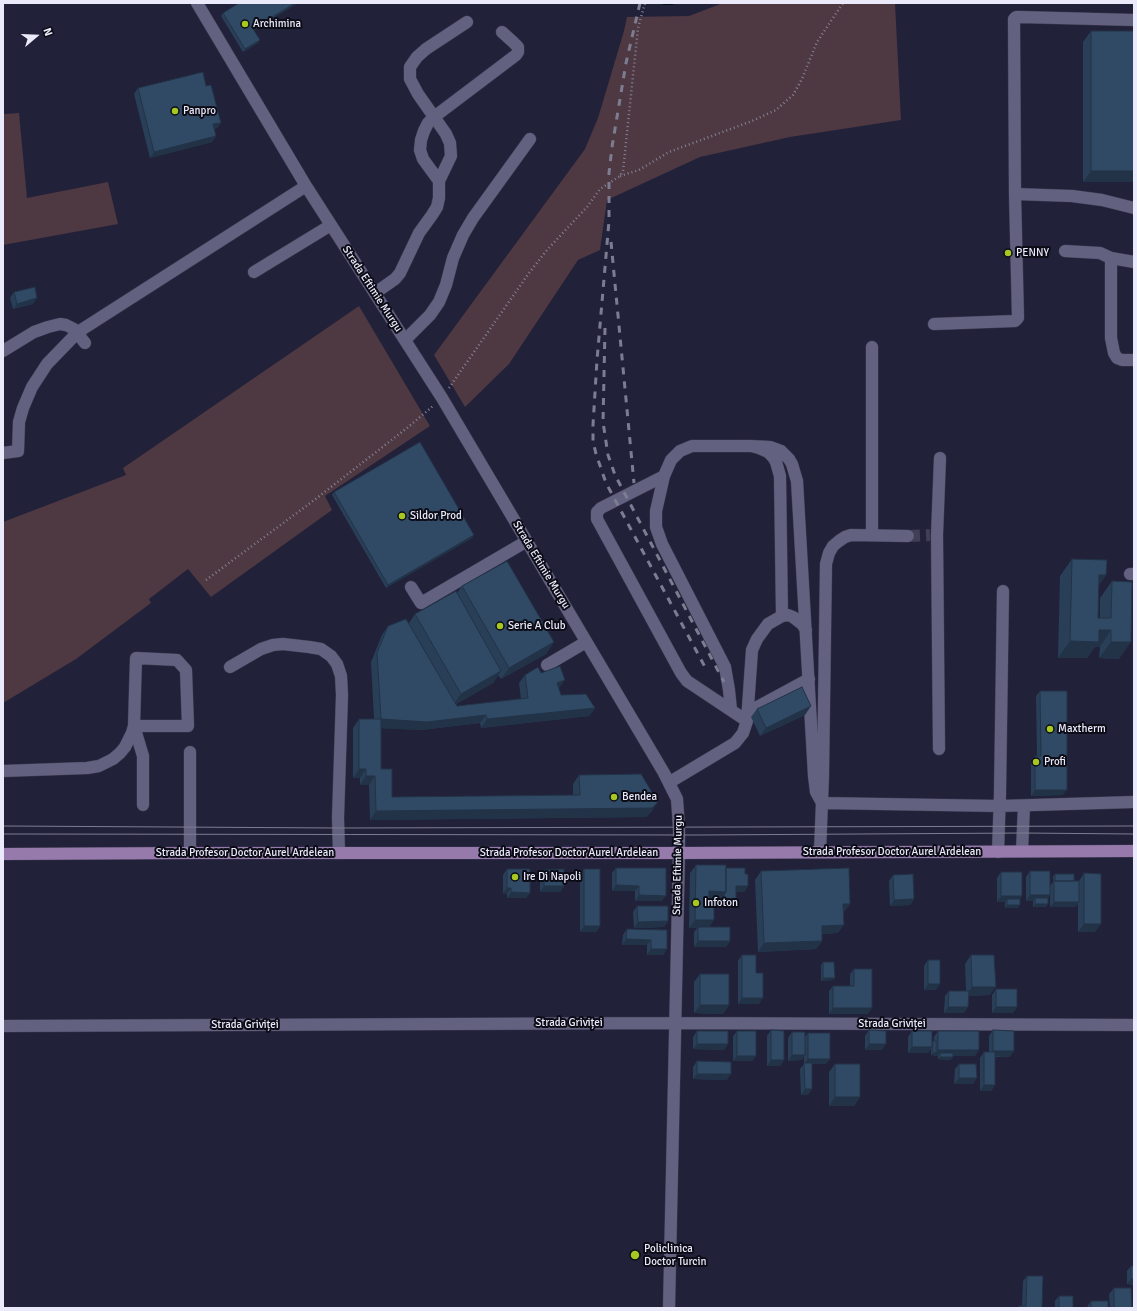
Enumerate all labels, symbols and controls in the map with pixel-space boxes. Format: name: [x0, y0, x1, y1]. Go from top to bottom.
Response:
north arrow: [16, 16, 56, 56]
place label: Archimina: [253, 17, 301, 31]
marker: Archimina: [240, 19, 250, 29]
text: N: [40, 26, 55, 38]
place label: Panpro: [183, 104, 216, 118]
marker: Panpro: [170, 106, 180, 116]
street label: Strada Eftimie Murgu: [339, 243, 405, 335]
place label: PENNY: [1016, 246, 1049, 260]
marker: PENNY: [1003, 248, 1013, 258]
place label: Sildor Prod: [410, 509, 462, 523]
marker: Sildor Prod: [397, 511, 407, 521]
street label: Strada Eftimie Murgu: [510, 519, 572, 611]
place label: Serie A Club: [508, 619, 565, 633]
marker: Serie A Club: [495, 621, 505, 631]
place label: Maxtherm: [1058, 722, 1106, 736]
marker: Maxtherm: [1045, 724, 1055, 734]
place label: Profi: [1044, 755, 1066, 769]
marker: Profi: [1031, 757, 1041, 767]
place label: Bendea: [622, 790, 657, 804]
marker: Bendea: [609, 792, 619, 802]
street label: Strada Eftimie Murgu: [671, 815, 685, 915]
street label: Strada Profesor Doctor Aurel Ardelean: [803, 845, 981, 859]
street label: Strada Profesor Doctor Aurel Ardelean: [156, 846, 334, 860]
street label: Strada Profesor Doctor Aurel Ardelean: [480, 846, 658, 860]
place label: Ire Di Napoli: [523, 870, 581, 884]
marker: Ire Di Napoli: [510, 872, 520, 882]
place label: Infoton: [704, 896, 738, 910]
marker: Infoton: [691, 898, 701, 908]
street label: Strada Griviței: [535, 1016, 603, 1030]
street label: Strada Griviței: [858, 1017, 926, 1031]
street label: Strada Griviței: [211, 1018, 279, 1032]
place label: Policlinica Doctor Turcin: [644, 1242, 707, 1268]
marker: Policlinica Doctor Turcin: [629, 1249, 641, 1261]

